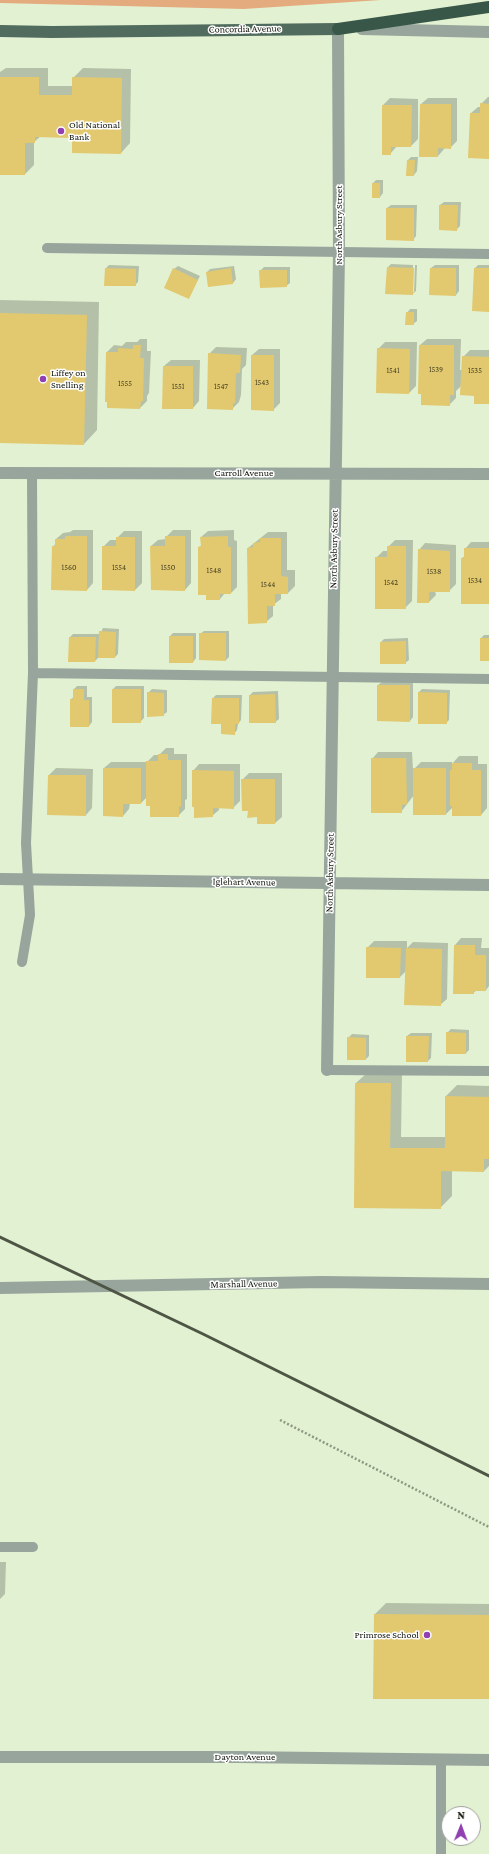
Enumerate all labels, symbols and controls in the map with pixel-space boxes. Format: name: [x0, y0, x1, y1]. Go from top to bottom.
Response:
street label: Concordia Avenue: [209, 22, 281, 36]
place label: Old National Bank: [69, 119, 120, 142]
marker: Old National Bank: [56, 126, 66, 136]
street label: North Asbury Street: [333, 185, 345, 265]
house number: 1539: [429, 365, 443, 375]
house number: 1541: [386, 366, 400, 376]
house number: 1535: [468, 366, 482, 376]
place label: Liffey on Snelling: [51, 367, 86, 390]
marker: Liffey on Snelling: [38, 374, 48, 384]
house number: 1543: [255, 378, 269, 388]
house number: 1555: [118, 379, 132, 389]
house number: 1551: [172, 382, 184, 392]
house number: 1547: [214, 382, 228, 392]
street label: Carroll Avenue: [215, 467, 273, 479]
street label: North Asbury Street: [327, 509, 341, 589]
house number: 1560: [61, 563, 77, 573]
house number: 1554: [112, 563, 126, 573]
house number: 1550: [161, 563, 175, 573]
house number: 1548: [207, 566, 221, 576]
house number: 1538: [427, 567, 441, 577]
house number: 1534: [468, 576, 482, 586]
house number: 1542: [384, 578, 398, 588]
house number: 1544: [261, 580, 275, 590]
street label: North Asbury Street: [323, 833, 337, 913]
street label: Iglehart Avenue: [212, 875, 276, 889]
street label: Marshall Avenue: [210, 1277, 278, 1291]
place label: Primrose School: [355, 1629, 419, 1641]
marker: Primrose School: [422, 1630, 432, 1640]
street label: Dayton Avenue: [215, 1751, 275, 1763]
north arrow: [441, 1806, 481, 1846]
text: N: [457, 1809, 465, 1821]

